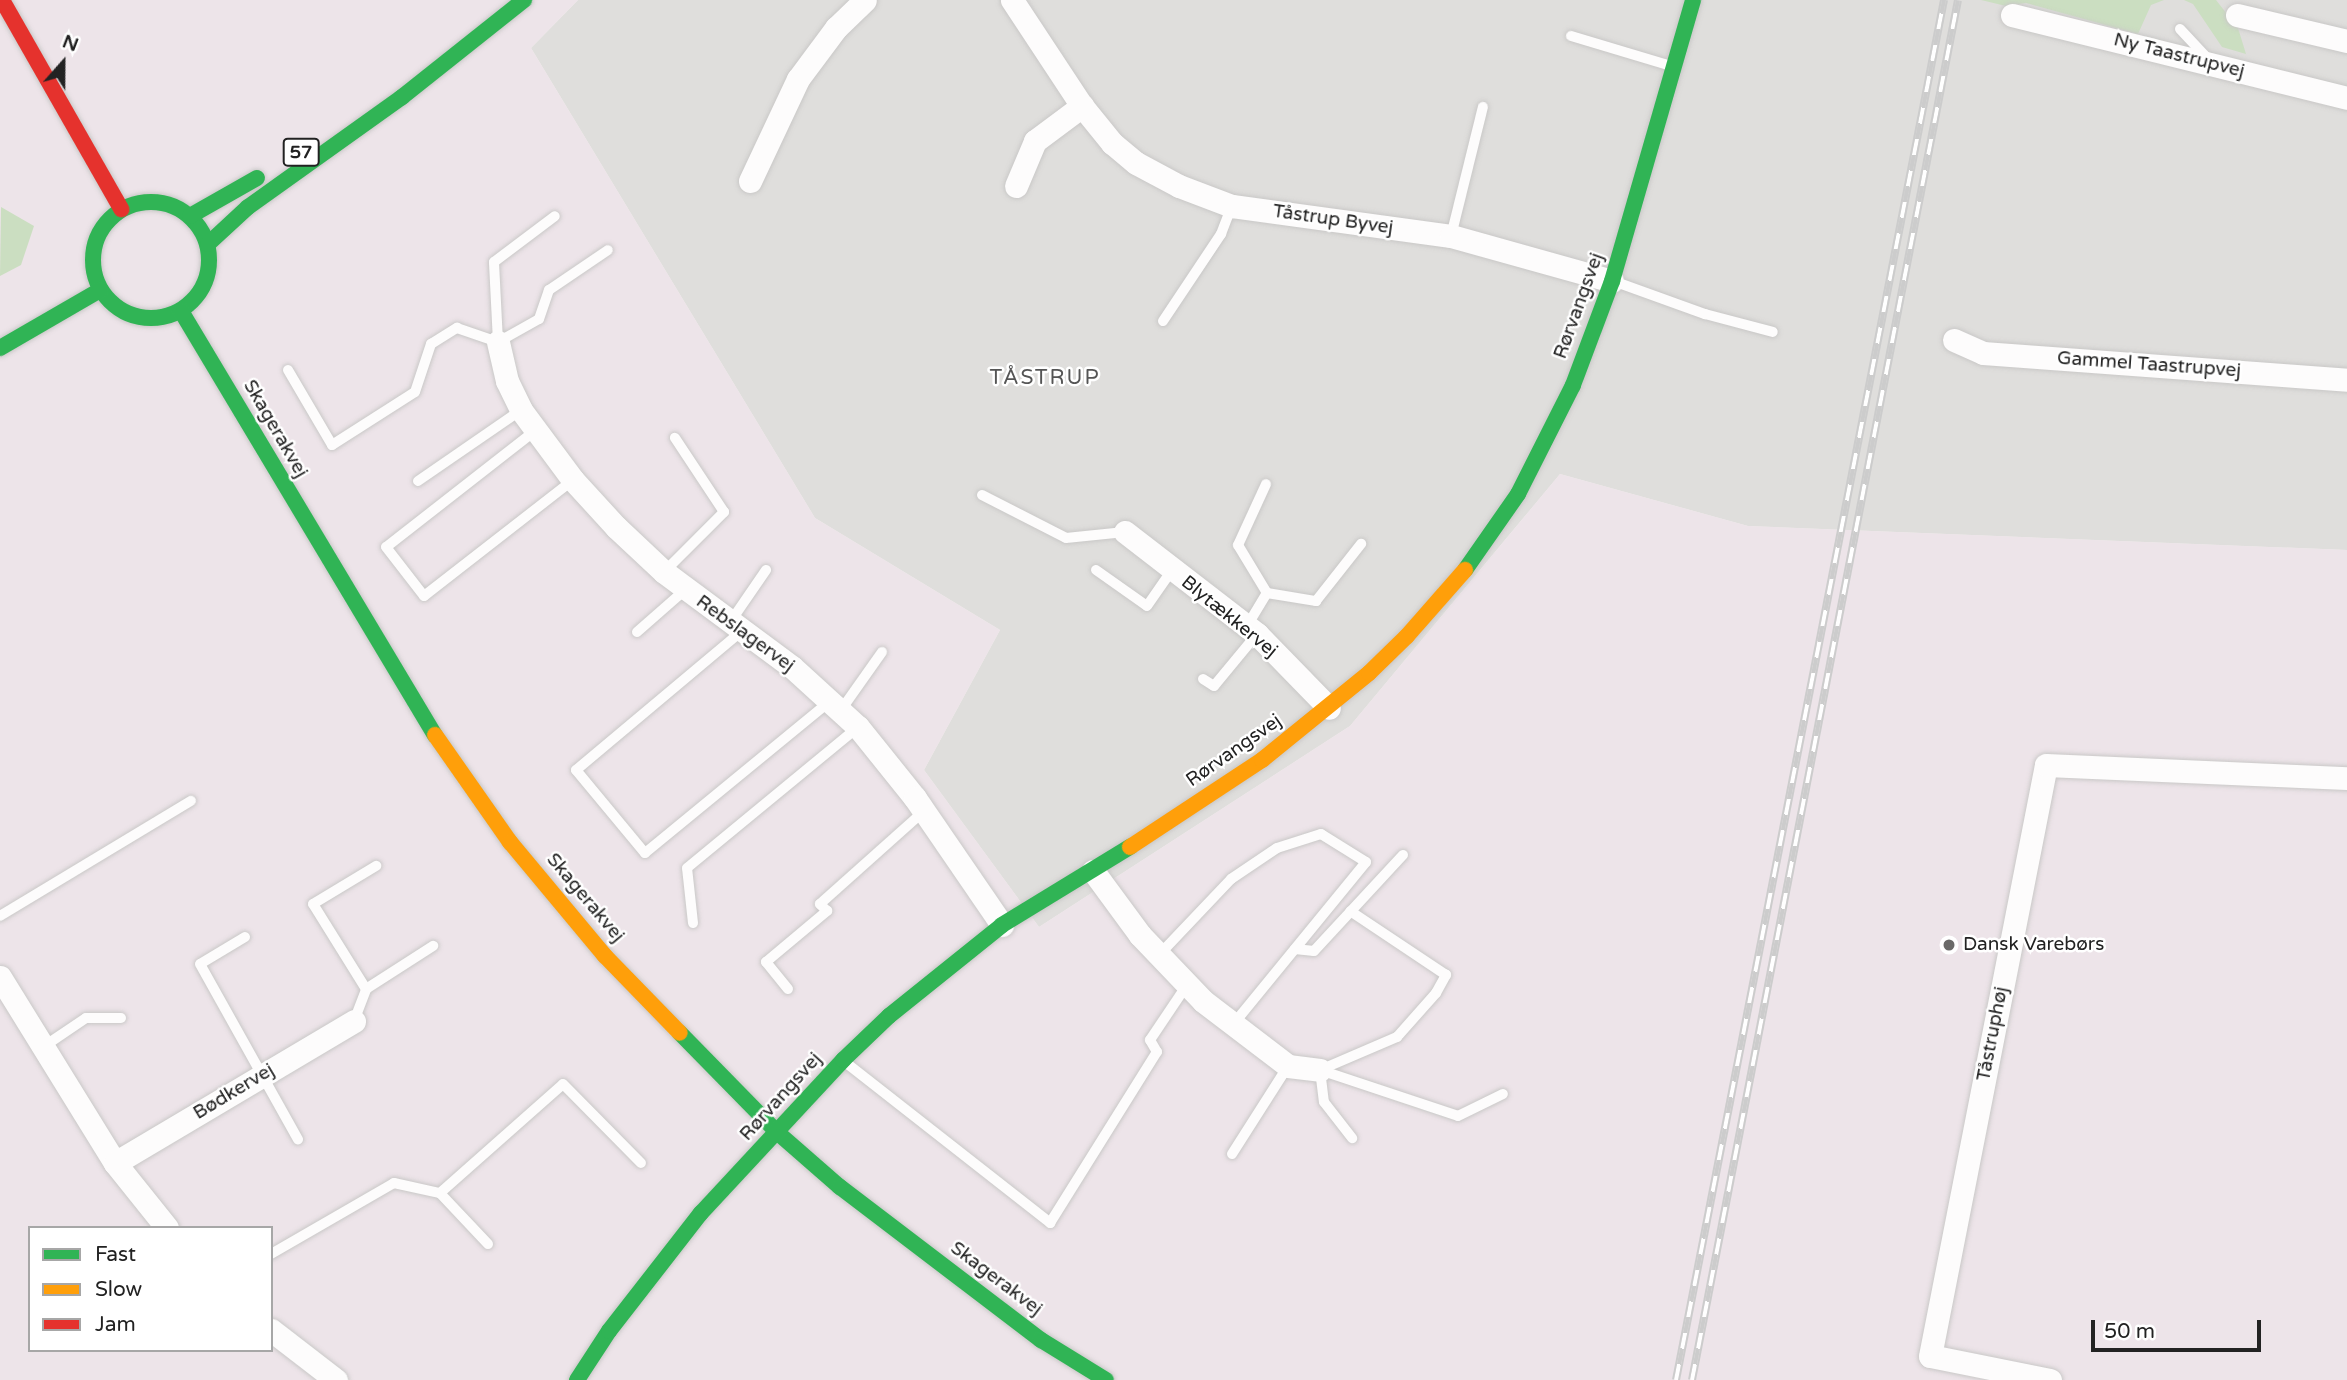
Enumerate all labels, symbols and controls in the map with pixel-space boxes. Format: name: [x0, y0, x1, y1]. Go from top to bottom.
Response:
north arrow: [28, 28, 98, 98]
street label: Ny Taastrupvej: [2111, 29, 2247, 83]
text: N: [59, 30, 82, 56]
road number: 57: [282, 138, 320, 167]
street label: Tåstrup Byvej: [1271, 200, 1395, 240]
street label: Rørvangsvej: [1549, 250, 1609, 362]
street label: Gammel Taastrupvej: [2056, 347, 2242, 383]
district label: TÅSTRUP: [990, 365, 1100, 391]
street label: Skagerakvej: [238, 376, 312, 482]
street label: Blytækkervej: [1176, 571, 1282, 663]
street label: Rebslagervej: [691, 591, 799, 677]
street label: Rørvangsvej: [1182, 710, 1286, 792]
street label: Skagerakvej: [541, 849, 629, 947]
place label: Dansk Varebørs: [1963, 934, 2104, 956]
marker: Dansk Varebørs: [1941, 937, 1957, 953]
street label: Tåstruphøj: [1973, 985, 2013, 1083]
street label: Rørvangsvej: [735, 1048, 827, 1146]
street label: Bødkervej: [189, 1059, 279, 1125]
legend: [28, 1226, 273, 1352]
street label: Skagerakvej: [946, 1237, 1046, 1321]
text: Fast: [95, 1242, 136, 1267]
text: Slow: [95, 1277, 142, 1302]
scale bar: [2095, 1306, 2265, 1350]
text: Jam: [95, 1312, 136, 1337]
text: 50 m: [2104, 1319, 2155, 1344]

